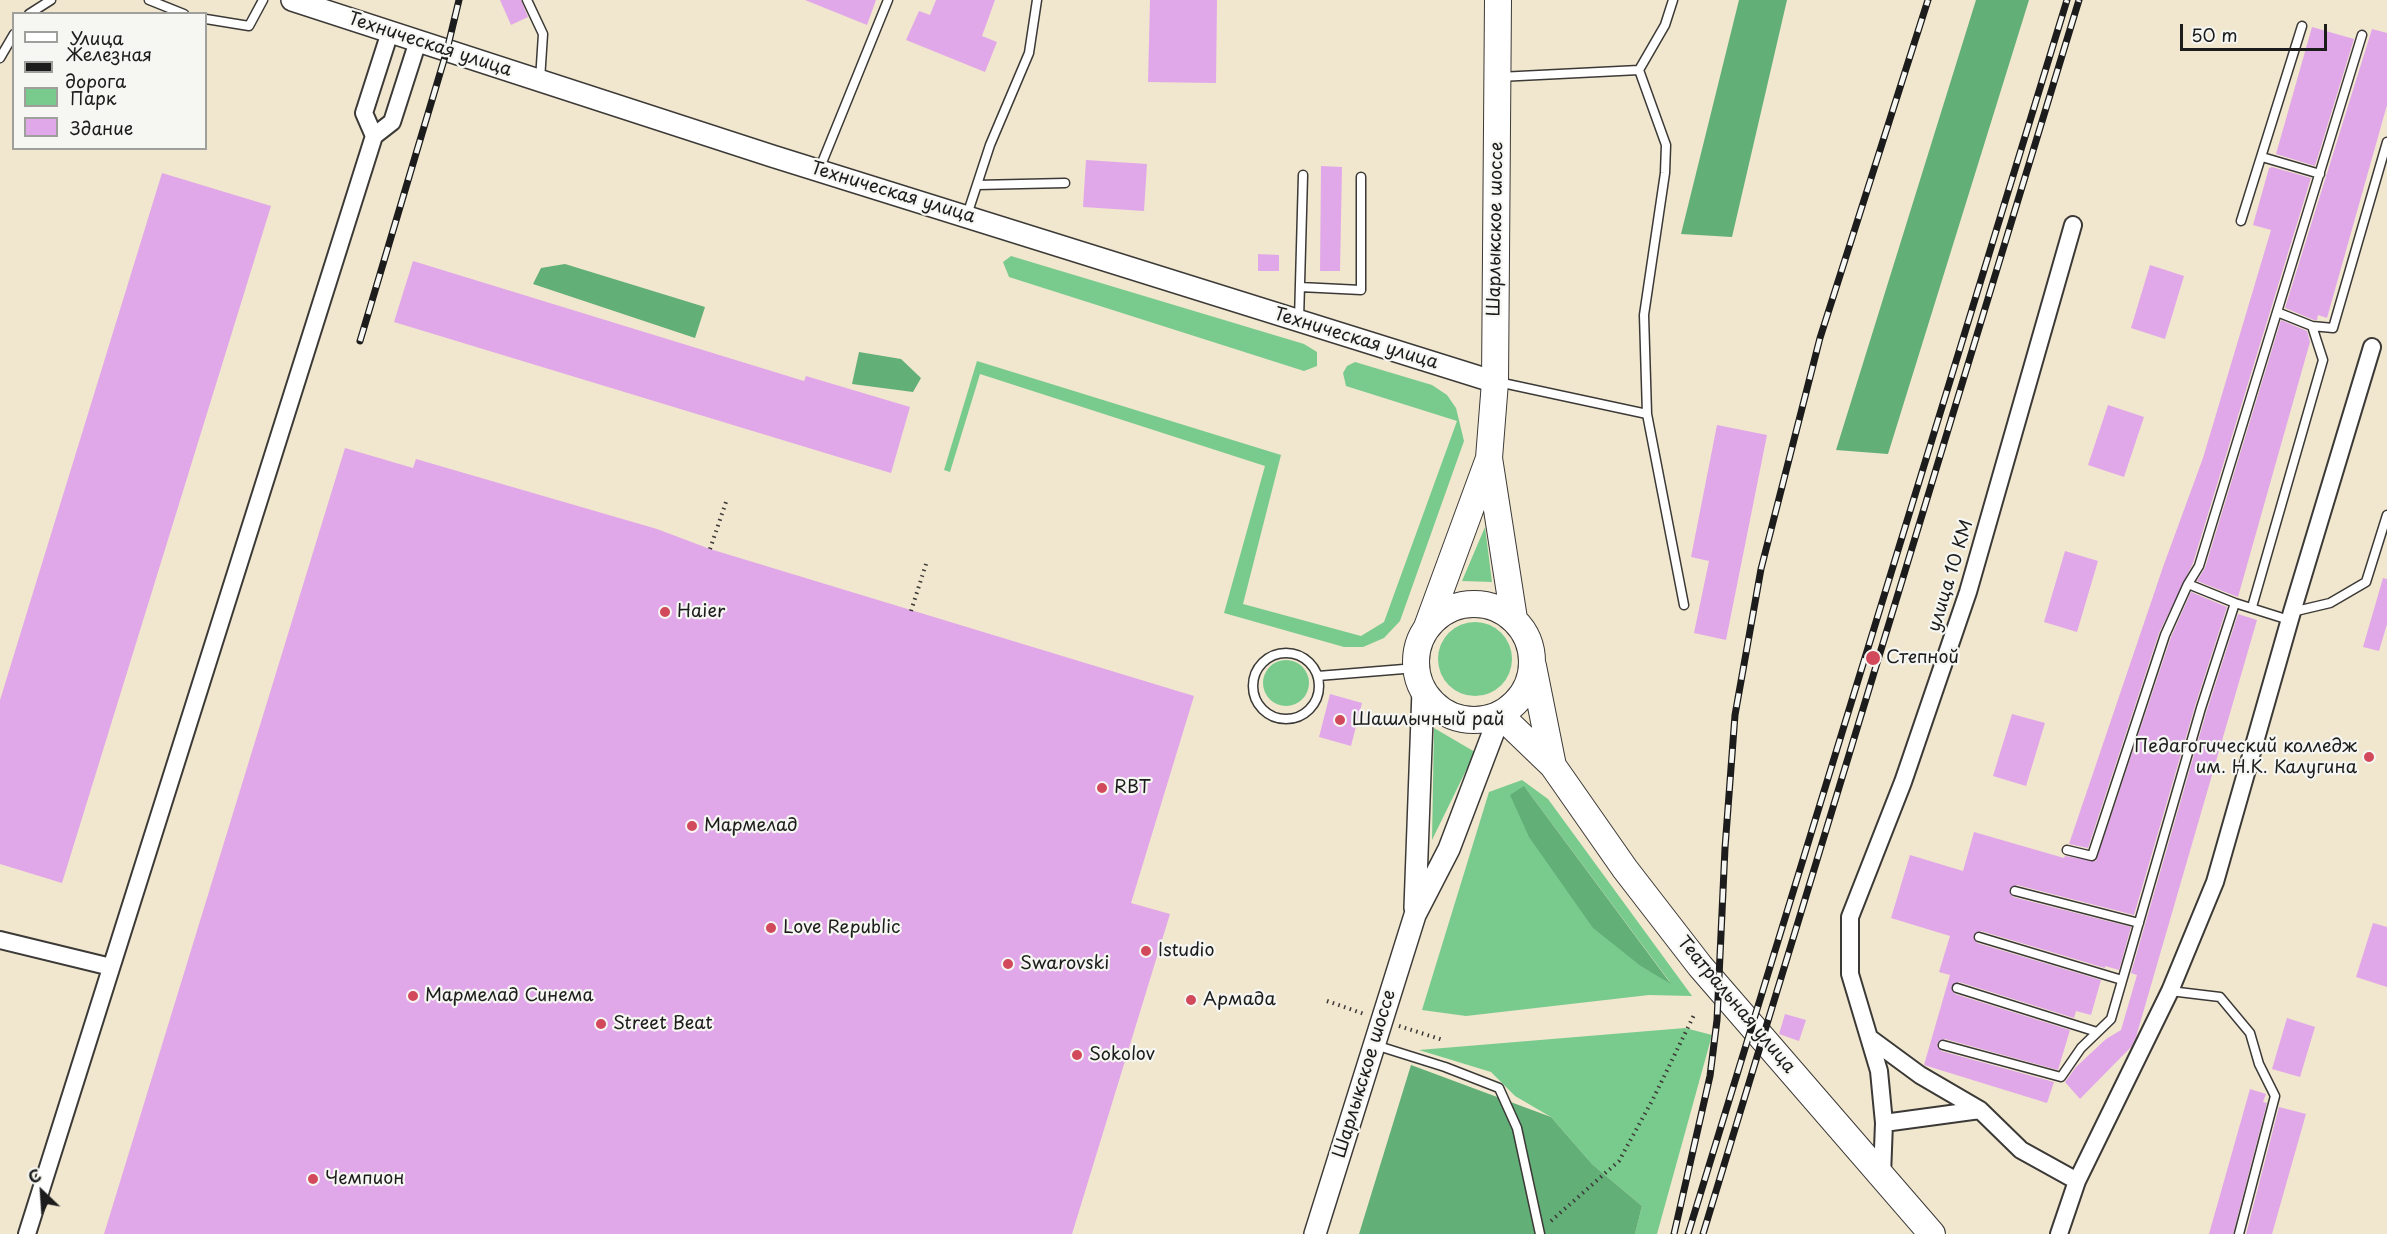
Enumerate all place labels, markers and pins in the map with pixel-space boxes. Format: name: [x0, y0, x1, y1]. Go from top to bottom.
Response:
place label: Haier: [677, 601, 725, 623]
marker: Haier: [658, 605, 672, 619]
place label: Степной: [1886, 647, 1959, 669]
marker: Степной: [1864, 649, 1882, 667]
place label: Шашлычный рай: [1352, 709, 1504, 731]
marker: Шашлычный рай: [1333, 713, 1347, 727]
place label: Педагогический колледж им. Н.К. Калугина: [2134, 736, 2357, 778]
marker: Педагогический колледж им. Н.К. Калугина: [2362, 750, 2376, 764]
place label: RBT: [1114, 777, 1151, 799]
marker: RBT: [1095, 781, 1109, 795]
place label: Мармелад: [704, 815, 798, 837]
marker: Мармелад: [685, 819, 699, 833]
place label: Love Republic: [783, 917, 900, 939]
marker: Love Republic: [764, 921, 778, 935]
place label: Istudio: [1158, 940, 1215, 962]
marker: Istudio: [1139, 944, 1153, 958]
place label: Swarovski: [1020, 953, 1109, 975]
marker: Swarovski: [1001, 957, 1015, 971]
place label: Мармелад Синема: [425, 985, 594, 1007]
marker: Мармелад Синема: [406, 989, 420, 1003]
place label: Армада: [1203, 989, 1276, 1011]
marker: Армада: [1184, 993, 1198, 1007]
place label: Street Beat: [613, 1013, 713, 1035]
marker: Street Beat: [594, 1017, 608, 1031]
place label: Sokolov: [1089, 1044, 1155, 1066]
marker: Sokolov: [1070, 1048, 1084, 1062]
place label: Чемпион: [325, 1168, 404, 1190]
marker: Чемпион: [306, 1172, 320, 1186]

